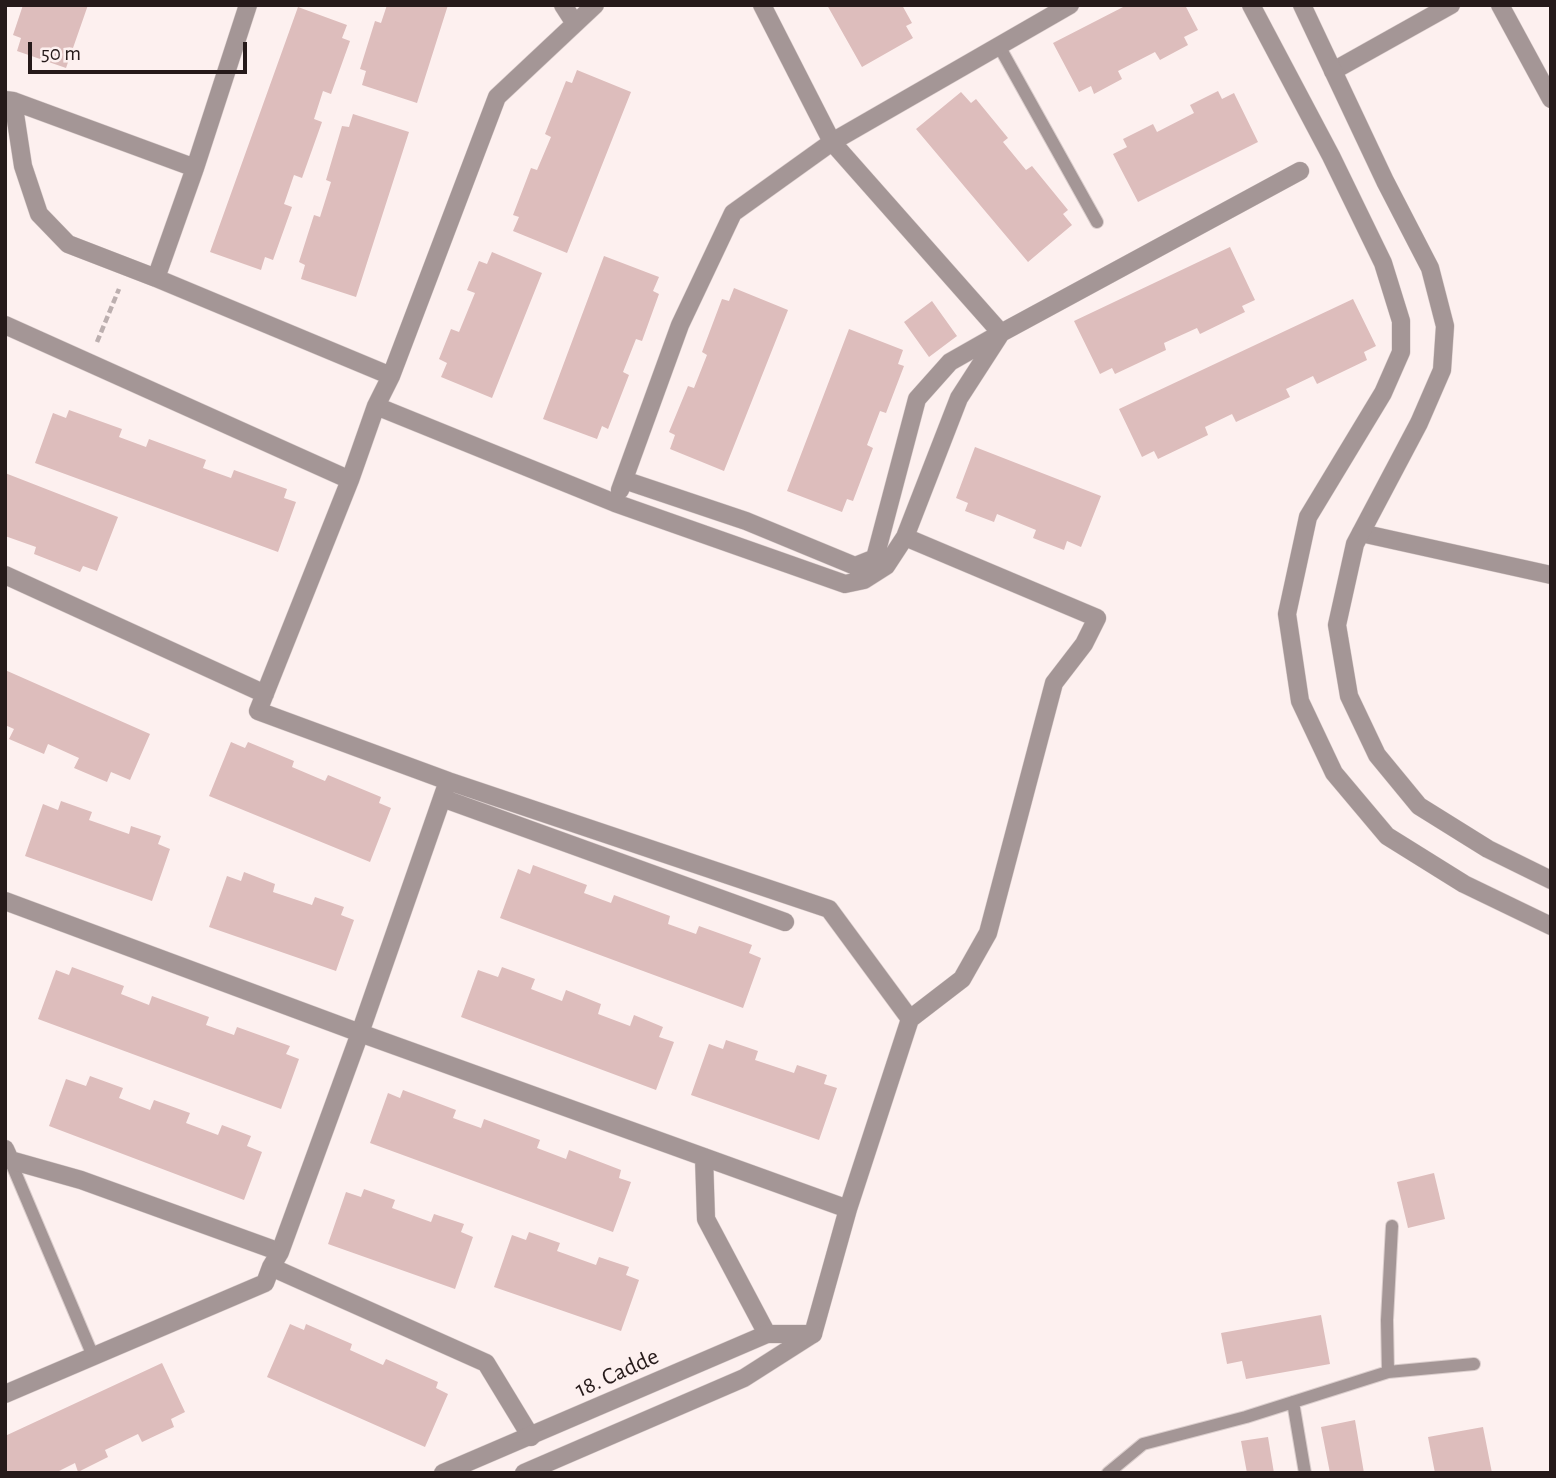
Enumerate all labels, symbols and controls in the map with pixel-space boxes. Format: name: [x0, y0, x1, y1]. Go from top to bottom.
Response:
scale bar: [32, 28, 250, 72]
text: 50 m: [41, 43, 81, 64]
street label: 18. Cadde: [571, 1342, 663, 1404]

